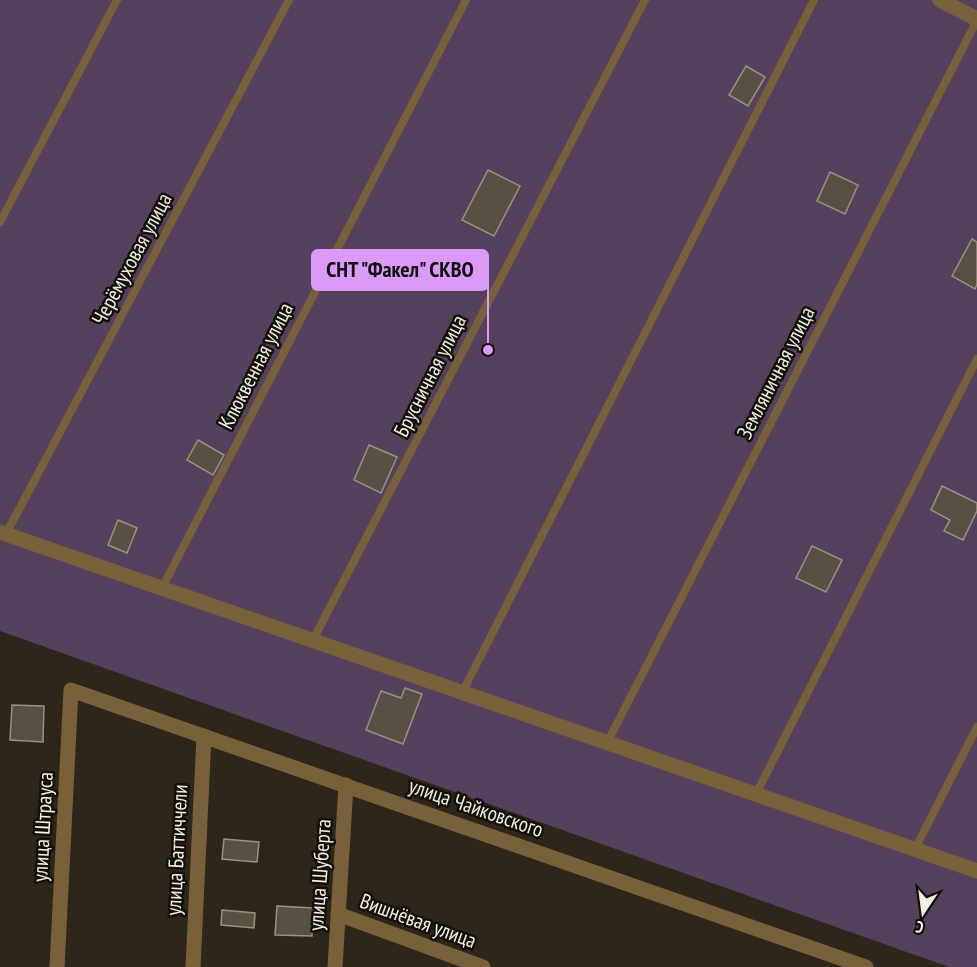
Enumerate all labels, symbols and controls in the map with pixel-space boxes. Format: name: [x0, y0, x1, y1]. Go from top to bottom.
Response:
street label: Черёмуховая улица: [86, 188, 178, 329]
callout: СНТ "Факел" СКВО: [312, 250, 488, 290]
text: СНТ "Факел" СКВО: [326, 255, 474, 283]
street label: Клюквенная улица: [212, 298, 299, 434]
street label: Земляничная улица: [731, 302, 821, 444]
street label: Брусничная улица: [387, 310, 472, 441]
street label: улица Штрауса: [26, 771, 59, 883]
street label: улица Чайковского: [405, 772, 547, 843]
street label: улица Баттиччели: [160, 784, 193, 916]
street label: улица Шуберта: [302, 818, 337, 932]
north arrow: [893, 883, 953, 943]
street label: Вишнёвая улица: [356, 887, 480, 954]
text: С: [913, 917, 925, 938]

